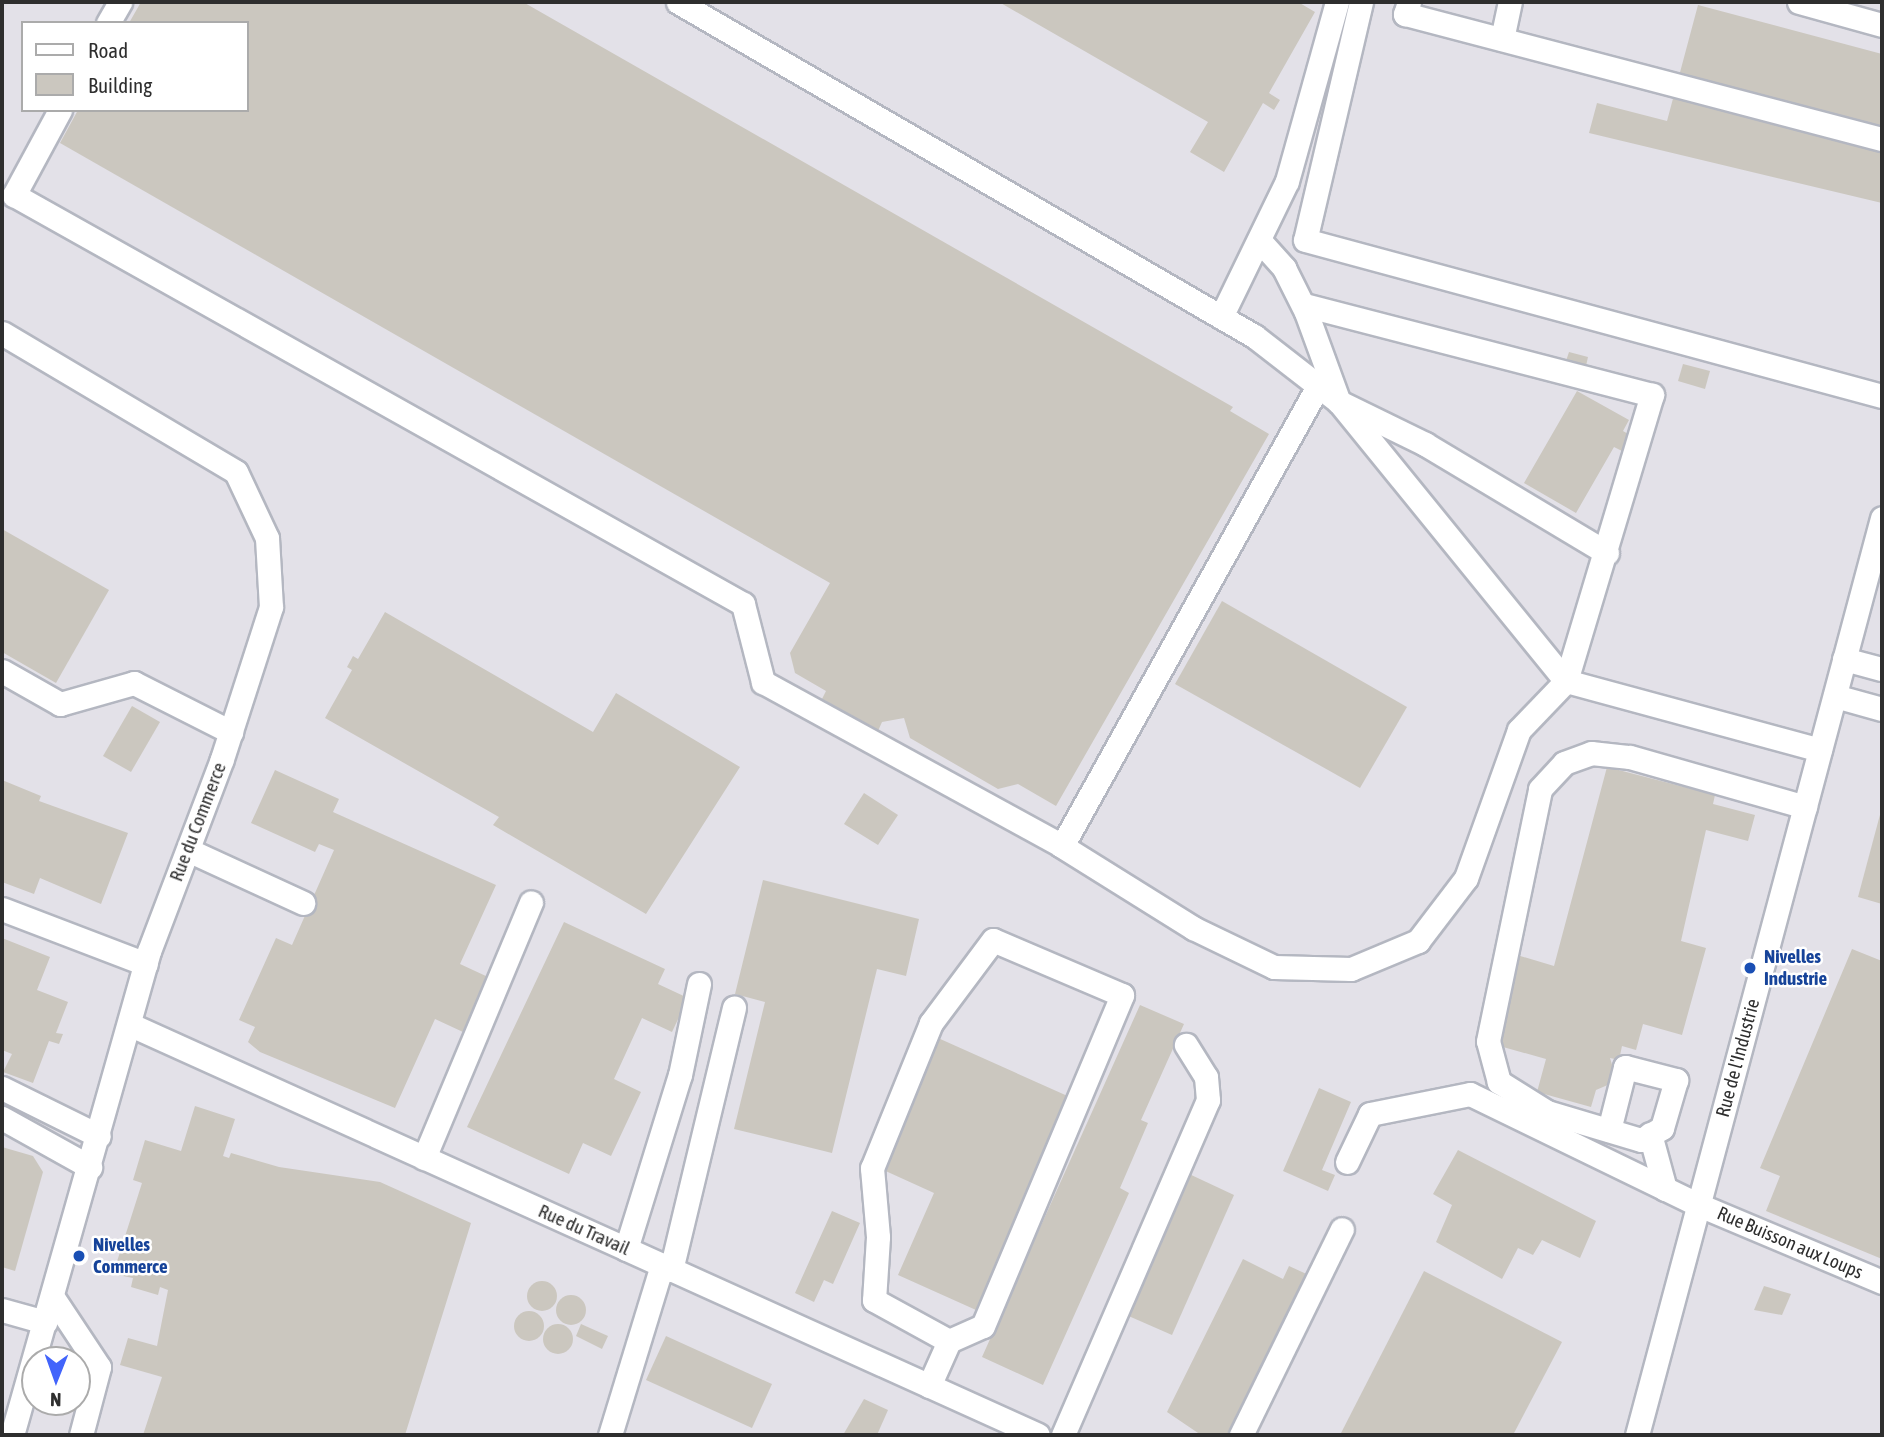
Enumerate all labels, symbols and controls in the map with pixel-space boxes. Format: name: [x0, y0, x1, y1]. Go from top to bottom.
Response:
legend: [21, 21, 248, 112]
text: Road: [88, 38, 128, 62]
text: Building: [88, 73, 152, 97]
street label: Rue du Commerce: [165, 759, 231, 885]
place label: Nivelles Industrie: [1764, 946, 1827, 990]
marker: Nivelles Industrie: [1742, 960, 1758, 976]
street label: Rue de l'Industrie: [1711, 996, 1765, 1120]
street label: Rue du Travail: [535, 1200, 633, 1260]
street label: Rue Buisson aux Loups: [1714, 1202, 1866, 1284]
place label: Nivelles Commerce: [93, 1234, 168, 1278]
marker: Nivelles Commerce: [71, 1248, 87, 1264]
north arrow: [21, 1346, 91, 1416]
text: N: [50, 1389, 61, 1411]

